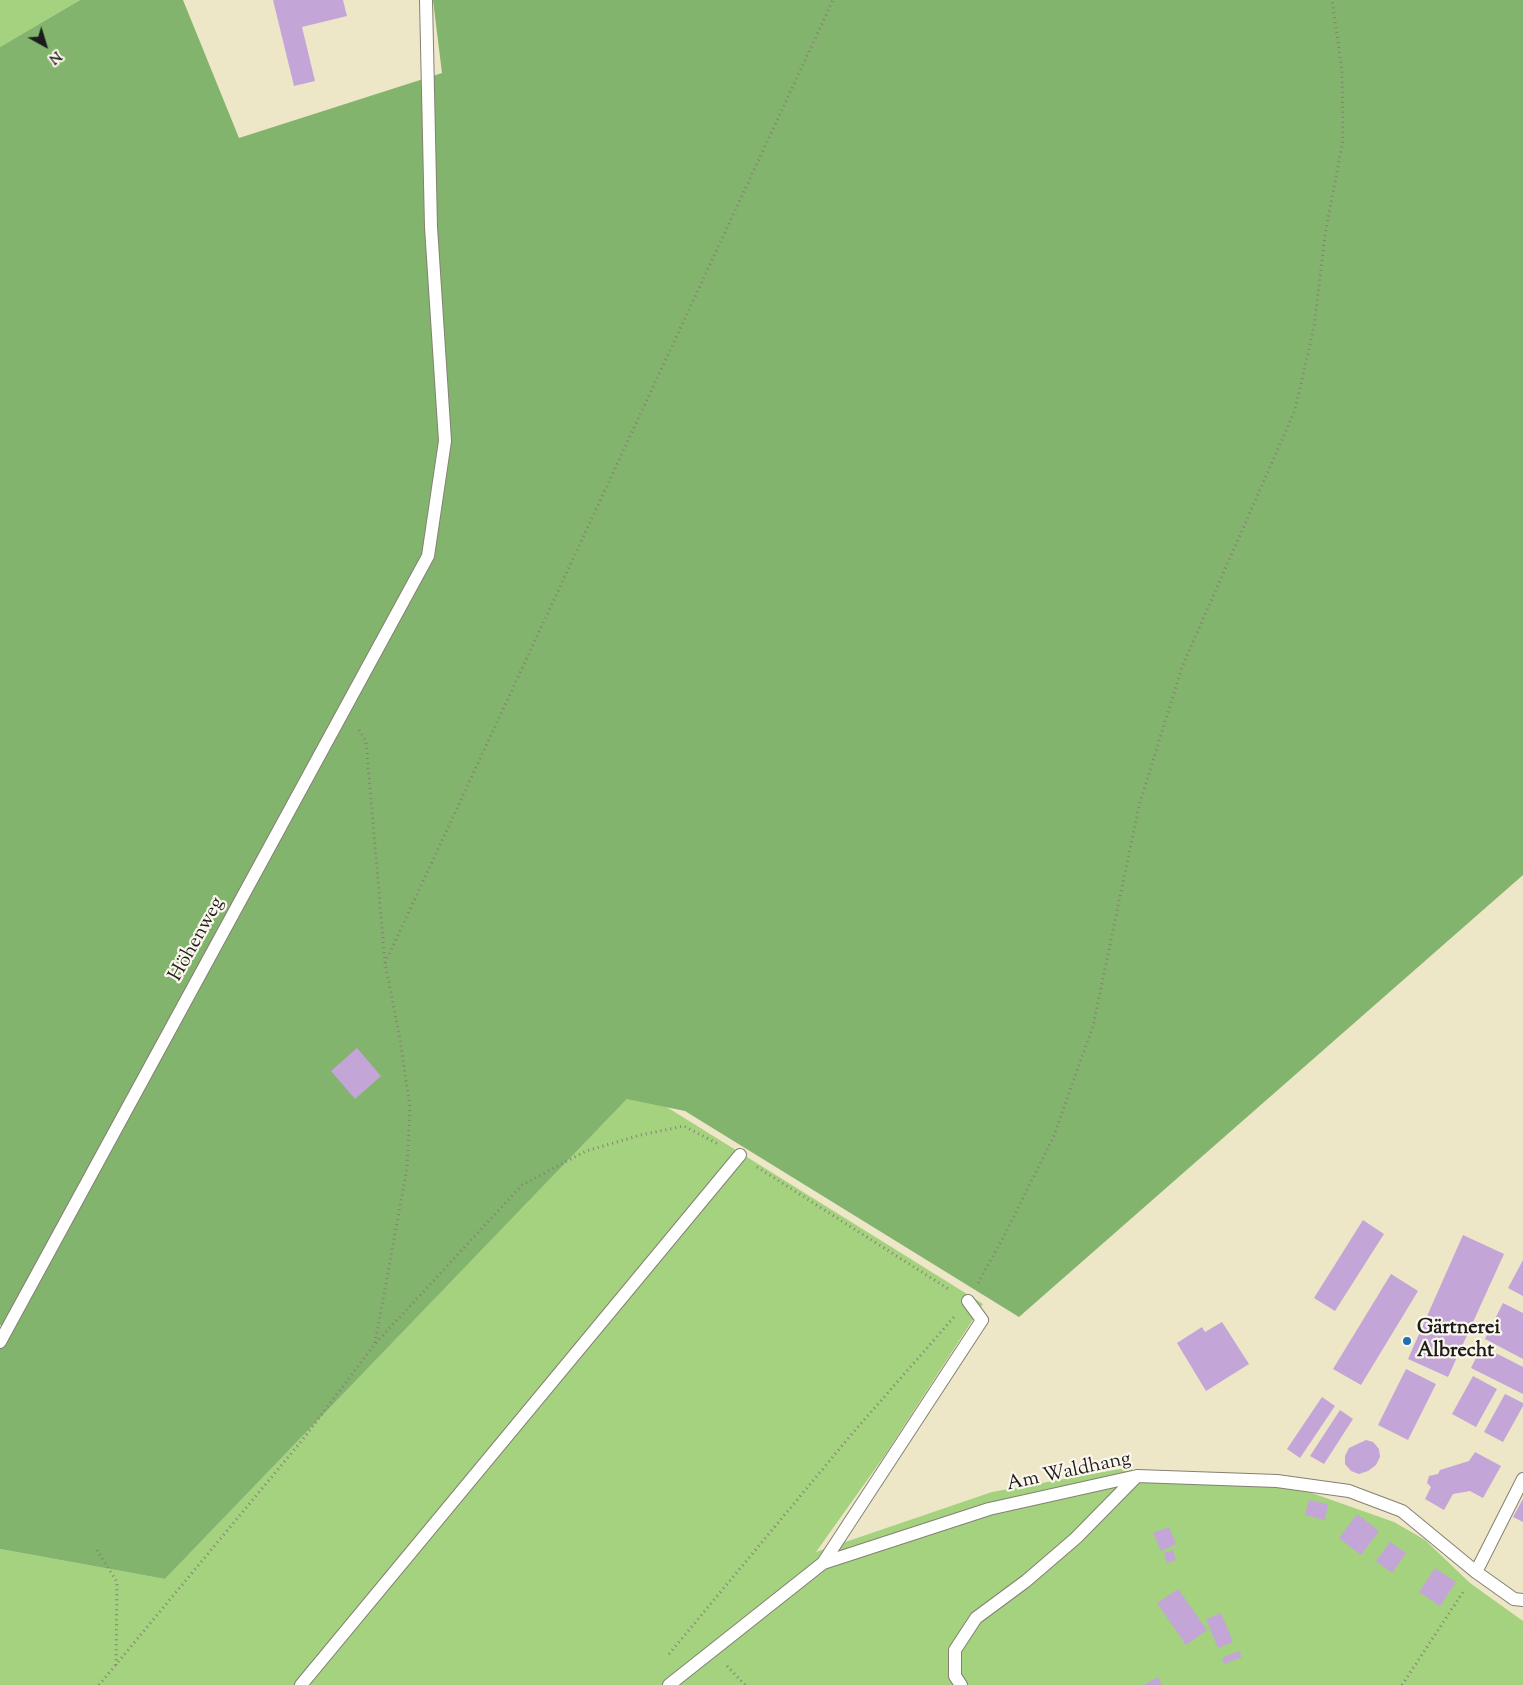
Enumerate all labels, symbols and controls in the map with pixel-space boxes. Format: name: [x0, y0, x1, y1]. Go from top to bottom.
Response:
north arrow: [20, 20, 70, 70]
text: N: [44, 45, 65, 68]
street label: Höhenweg: [165, 894, 231, 986]
place label: Gärtnerei Albrecht: [1417, 1318, 1500, 1365]
marker: Gärtnerei Albrecht: [1401, 1335, 1413, 1347]
street label: Am Waldhang: [1005, 1448, 1133, 1498]

